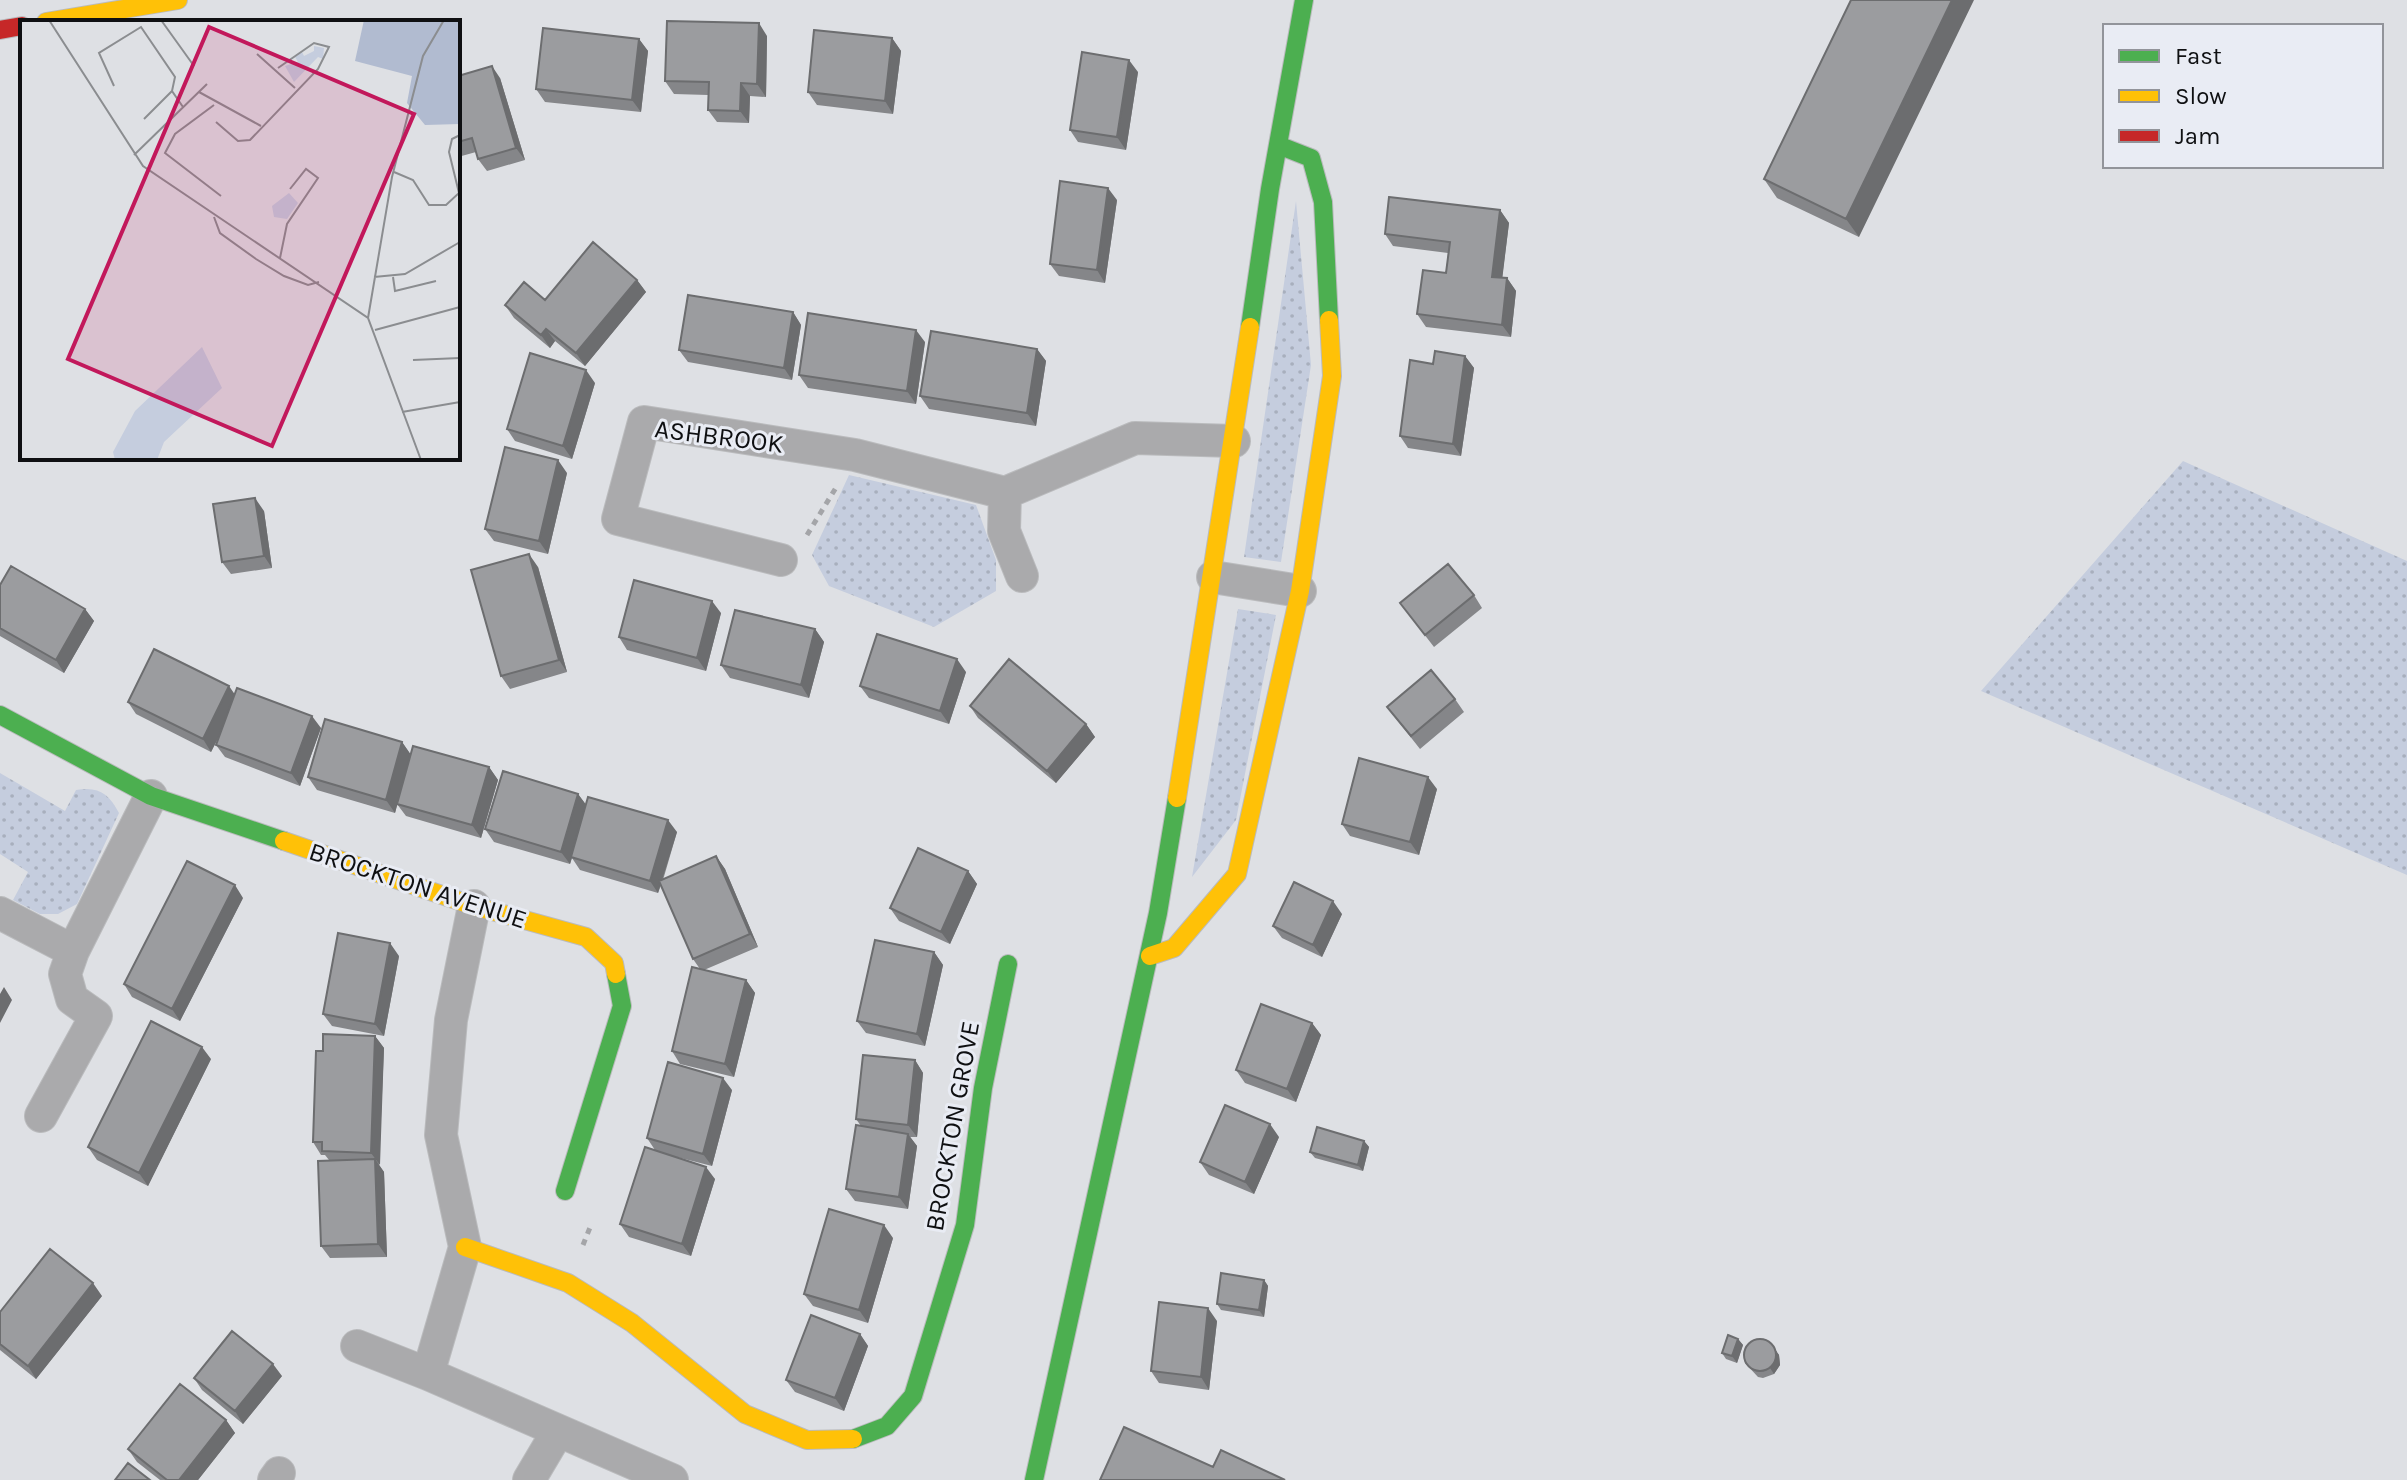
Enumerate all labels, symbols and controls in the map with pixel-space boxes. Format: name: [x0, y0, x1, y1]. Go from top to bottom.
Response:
inset map: [20, 20, 460, 460]
legend: [2103, 24, 2383, 168]
text: Fast: [2175, 42, 2222, 70]
text: Slow: [2175, 82, 2227, 110]
text: Jam: [2175, 122, 2220, 150]
street label: ASHBROOK: [653, 413, 785, 460]
street label: BROCKTON AVENUE: [305, 836, 531, 935]
street label: BROCKTON GROVE: [919, 1019, 986, 1234]

